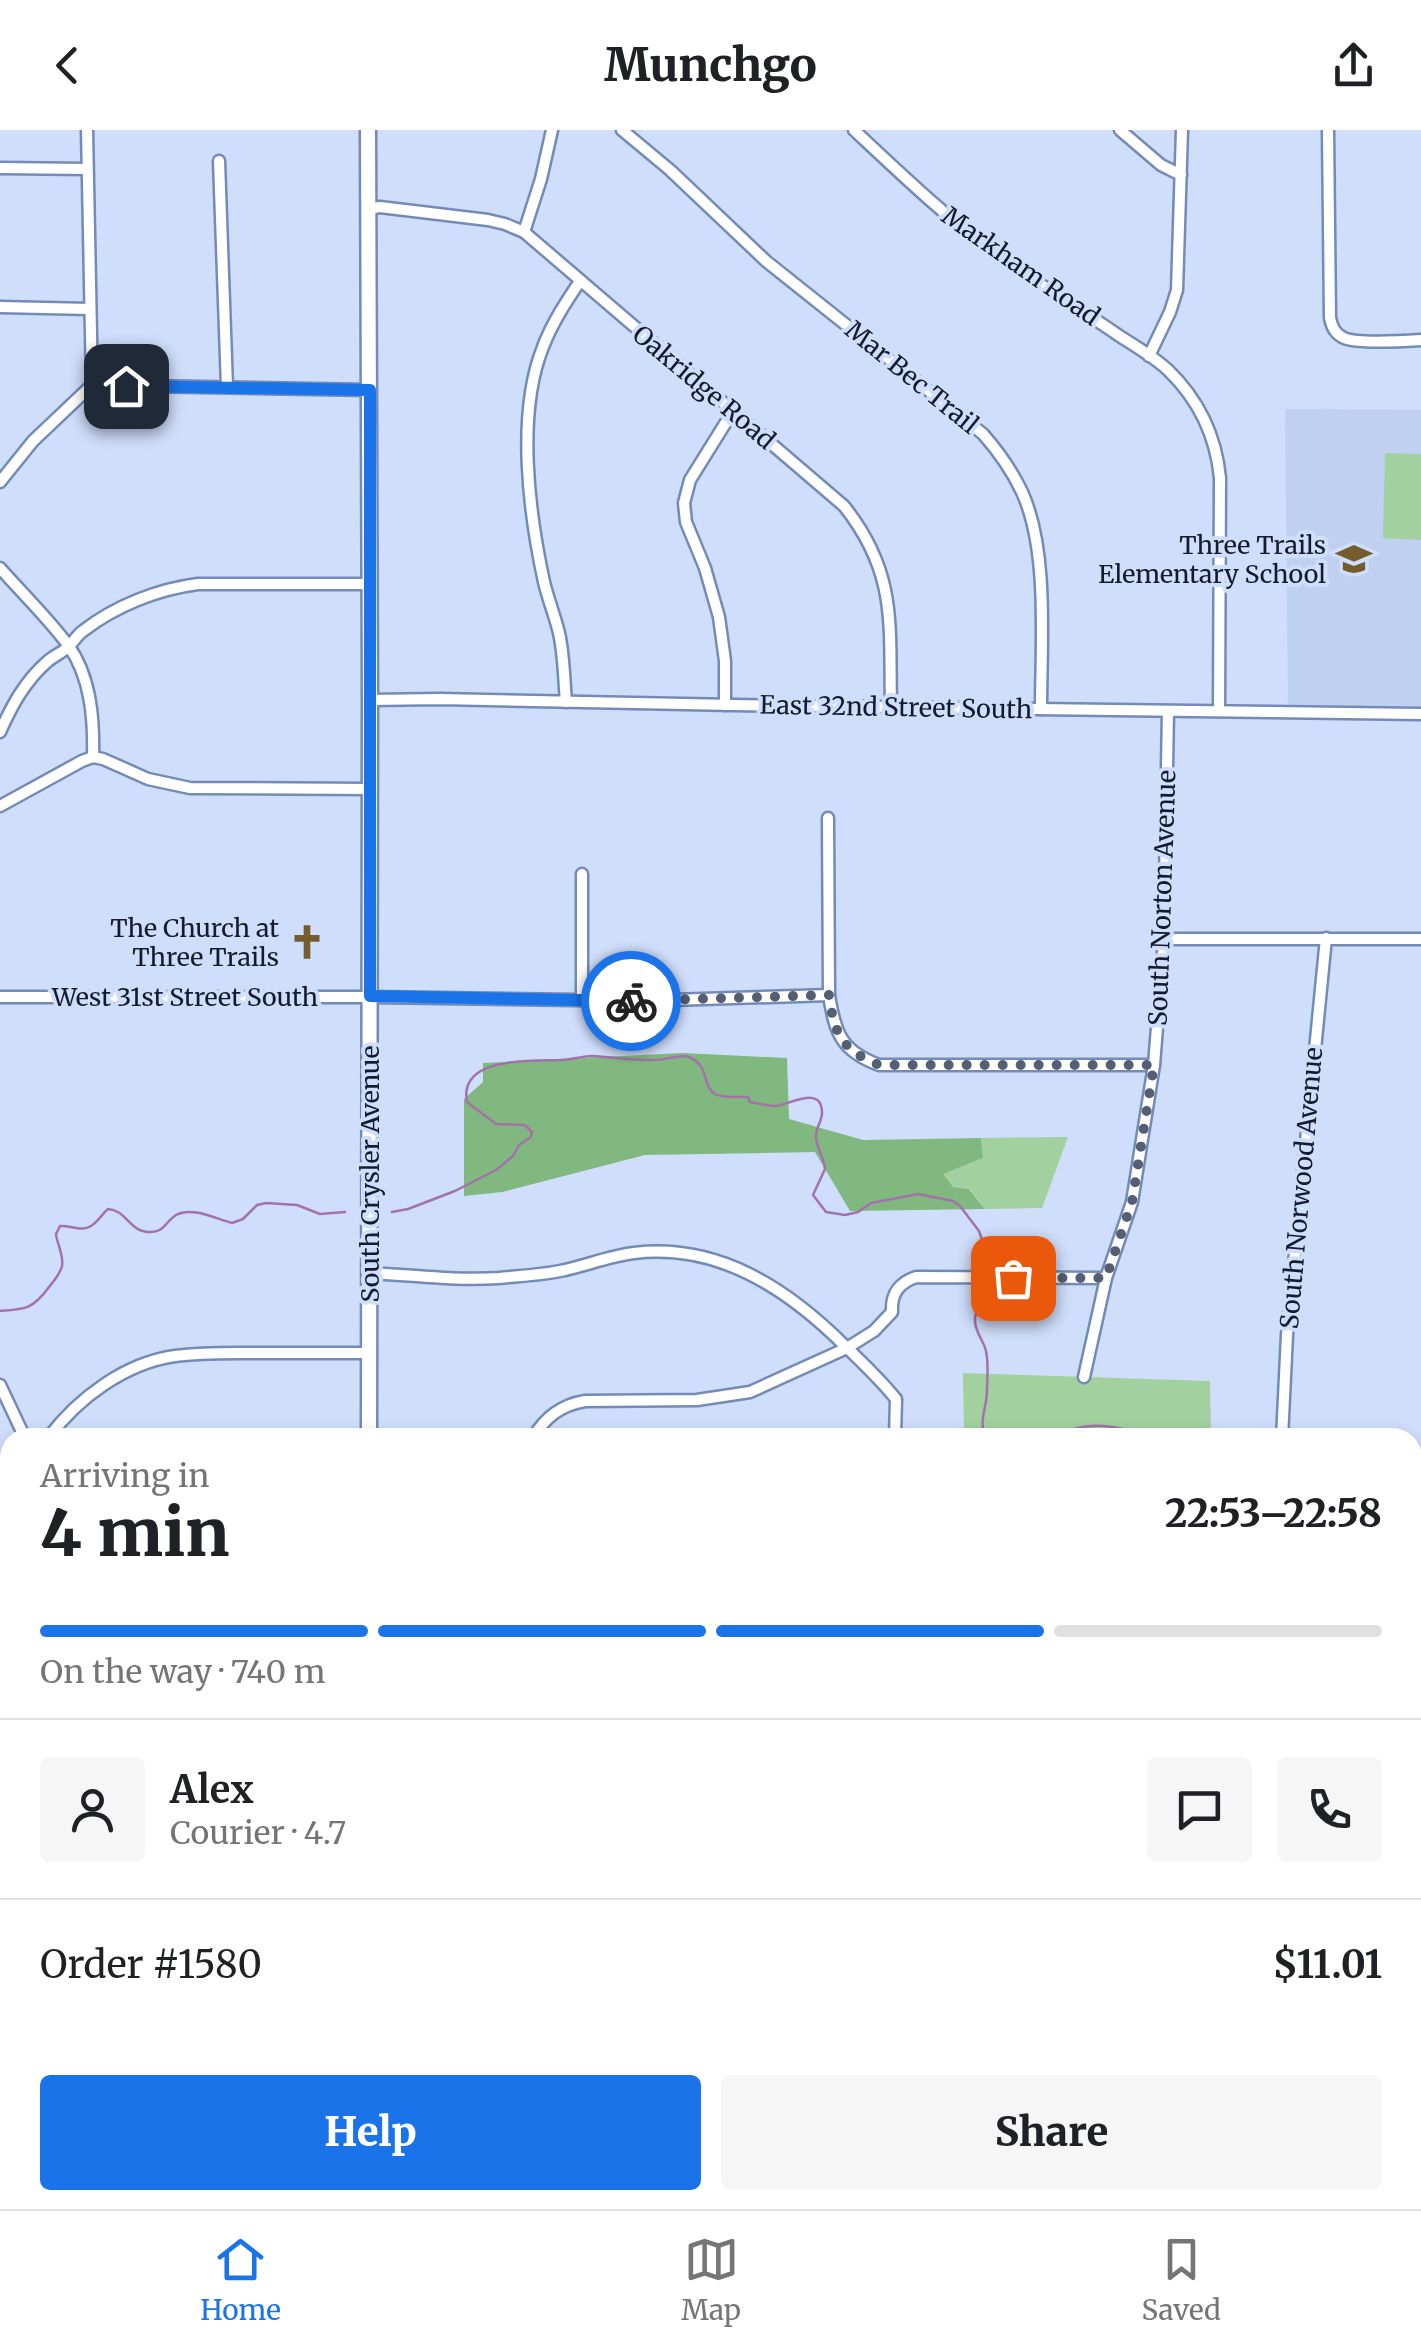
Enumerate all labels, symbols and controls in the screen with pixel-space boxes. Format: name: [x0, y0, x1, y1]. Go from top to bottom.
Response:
text: Munchgo: [604, 37, 817, 93]
icon: back: [40, 38, 95, 93]
icon: share: [1326, 38, 1381, 93]
street label: Markham Road: [936, 200, 1106, 332]
street label: Mar Bec Trail: [839, 313, 985, 441]
street label: Oakridge Road: [626, 318, 782, 456]
pin: [84, 344, 169, 429]
icon: home: [99, 359, 154, 414]
place label: Three Trails Elementary School: [1098, 529, 1326, 590]
school or university icon: Three Trails Elementary School: [1335, 540, 1373, 578]
street label: East 32nd Street South: [759, 689, 1033, 725]
street label: South Norton Avenue: [1142, 769, 1182, 1027]
place label: The Church at Three Trails: [110, 912, 279, 973]
church icon: The Church at Three Trails: [288, 923, 326, 961]
courier: [581, 951, 681, 1051]
icon: bike: [604, 974, 659, 1029]
street label: West 31st Street South: [51, 981, 318, 1013]
street label: South Crysler Avenue: [354, 1046, 386, 1302]
street label: South Norwood Avenue: [1273, 1046, 1329, 1330]
pin: [971, 1236, 1056, 1321]
icon: bag: [986, 1251, 1041, 1306]
text: Arriving in: [40, 1456, 209, 1496]
text: 22:53–22:58: [1165, 1490, 1382, 1537]
text: 4 min: [40, 1492, 230, 1574]
text: On the way · 740 m: [40, 1652, 326, 1692]
button: person: [40, 1757, 145, 1862]
button: chat: [1147, 1757, 1252, 1862]
button: phone: [1277, 1757, 1382, 1862]
text: Alex: [170, 1766, 254, 1813]
text: Courier · 4.7: [170, 1813, 346, 1853]
text: Order #1580: [40, 1941, 262, 1988]
text: $11.01: [1273, 1941, 1382, 1988]
button: Help: [40, 2075, 701, 2190]
button: Share: [721, 2075, 1382, 2190]
tab: Home: [200, 2232, 281, 2328]
tab: Map: [681, 2232, 741, 2328]
tab: Saved: [1141, 2232, 1221, 2328]

